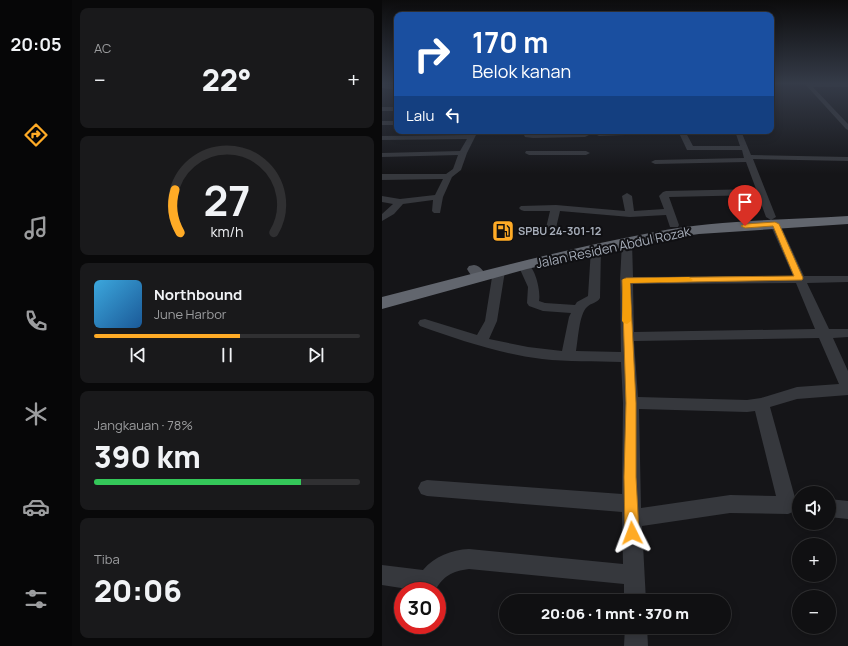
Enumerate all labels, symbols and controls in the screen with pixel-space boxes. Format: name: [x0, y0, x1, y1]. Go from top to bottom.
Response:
text: 170 m: [472, 23, 548, 61]
icon: right: [406, 28, 458, 80]
text: 20:05: [10, 32, 62, 56]
text: AC: [94, 39, 111, 57]
text: 22°: [202, 59, 251, 100]
text: Belok kanan: [472, 59, 571, 83]
text: −: [94, 65, 106, 95]
text: +: [347, 65, 360, 95]
icon: left: [442, 104, 464, 126]
text: Lalu: [406, 105, 434, 126]
icon: directions: [22, 121, 50, 149]
text: 27: [204, 172, 250, 228]
pin: [728, 185, 762, 226]
icon: arrive: [734, 191, 756, 213]
icon: music: [22, 214, 50, 242]
fuel station icon: SPBU 24-301-12: [490, 218, 516, 244]
text: km/h: [210, 222, 244, 241]
street label: Jalan Residen Abdul Rozak: [534, 222, 693, 272]
place label: SPBU 24-301-12: [518, 223, 601, 238]
text: Northbound: [154, 284, 242, 305]
text: June Harbor: [154, 305, 227, 323]
icon: phone: [22, 307, 50, 335]
icon: previous: [127, 344, 149, 366]
icon: pause: [216, 344, 238, 366]
icon: next: [305, 344, 327, 366]
icon: climate: [22, 400, 50, 428]
text: Jangkauan · 78%: [94, 416, 193, 434]
text: 390 km: [94, 436, 201, 477]
map controls: [792, 486, 836, 634]
button: sound: [792, 486, 836, 530]
icon: car: [22, 493, 50, 521]
position arrow: [611, 512, 653, 554]
button: +: [792, 538, 836, 582]
text: Tiba: [94, 550, 120, 568]
text: 20:06: [94, 570, 182, 611]
speed limit sign: 30: [394, 582, 446, 634]
icon: filters: [22, 585, 50, 613]
button: −: [792, 590, 836, 634]
text: 20:06 · 1 mnt · 370 m: [541, 603, 689, 624]

